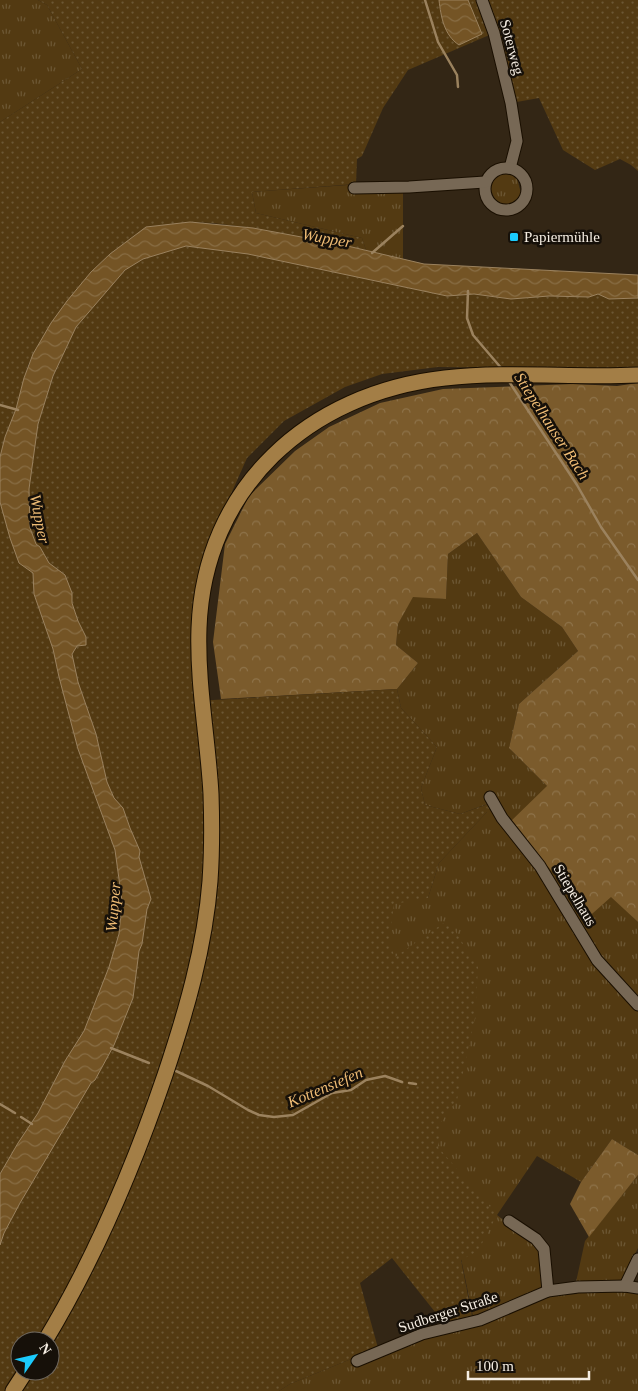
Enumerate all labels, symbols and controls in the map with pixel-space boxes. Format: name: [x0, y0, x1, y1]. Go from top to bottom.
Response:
street label: Soterweg: [497, 18, 527, 77]
water label: Wupper: [301, 225, 354, 252]
place label: Papiermühle: [524, 229, 600, 245]
marker: Papiermühle: [508, 231, 520, 243]
water label: Stiepelhauser Bach: [510, 369, 593, 483]
water label: Wupper: [26, 493, 53, 546]
street label: Stiepelhaus: [550, 861, 600, 929]
water label: Wupper: [102, 881, 125, 933]
water label: Kottensiefen: [284, 1064, 366, 1112]
street label: Sudberger Straße: [396, 1288, 500, 1336]
north arrow: [10, 1331, 60, 1381]
text: N: [36, 1341, 54, 1357]
scale bar: [468, 1348, 589, 1380]
text: 100 m: [476, 1358, 514, 1374]

